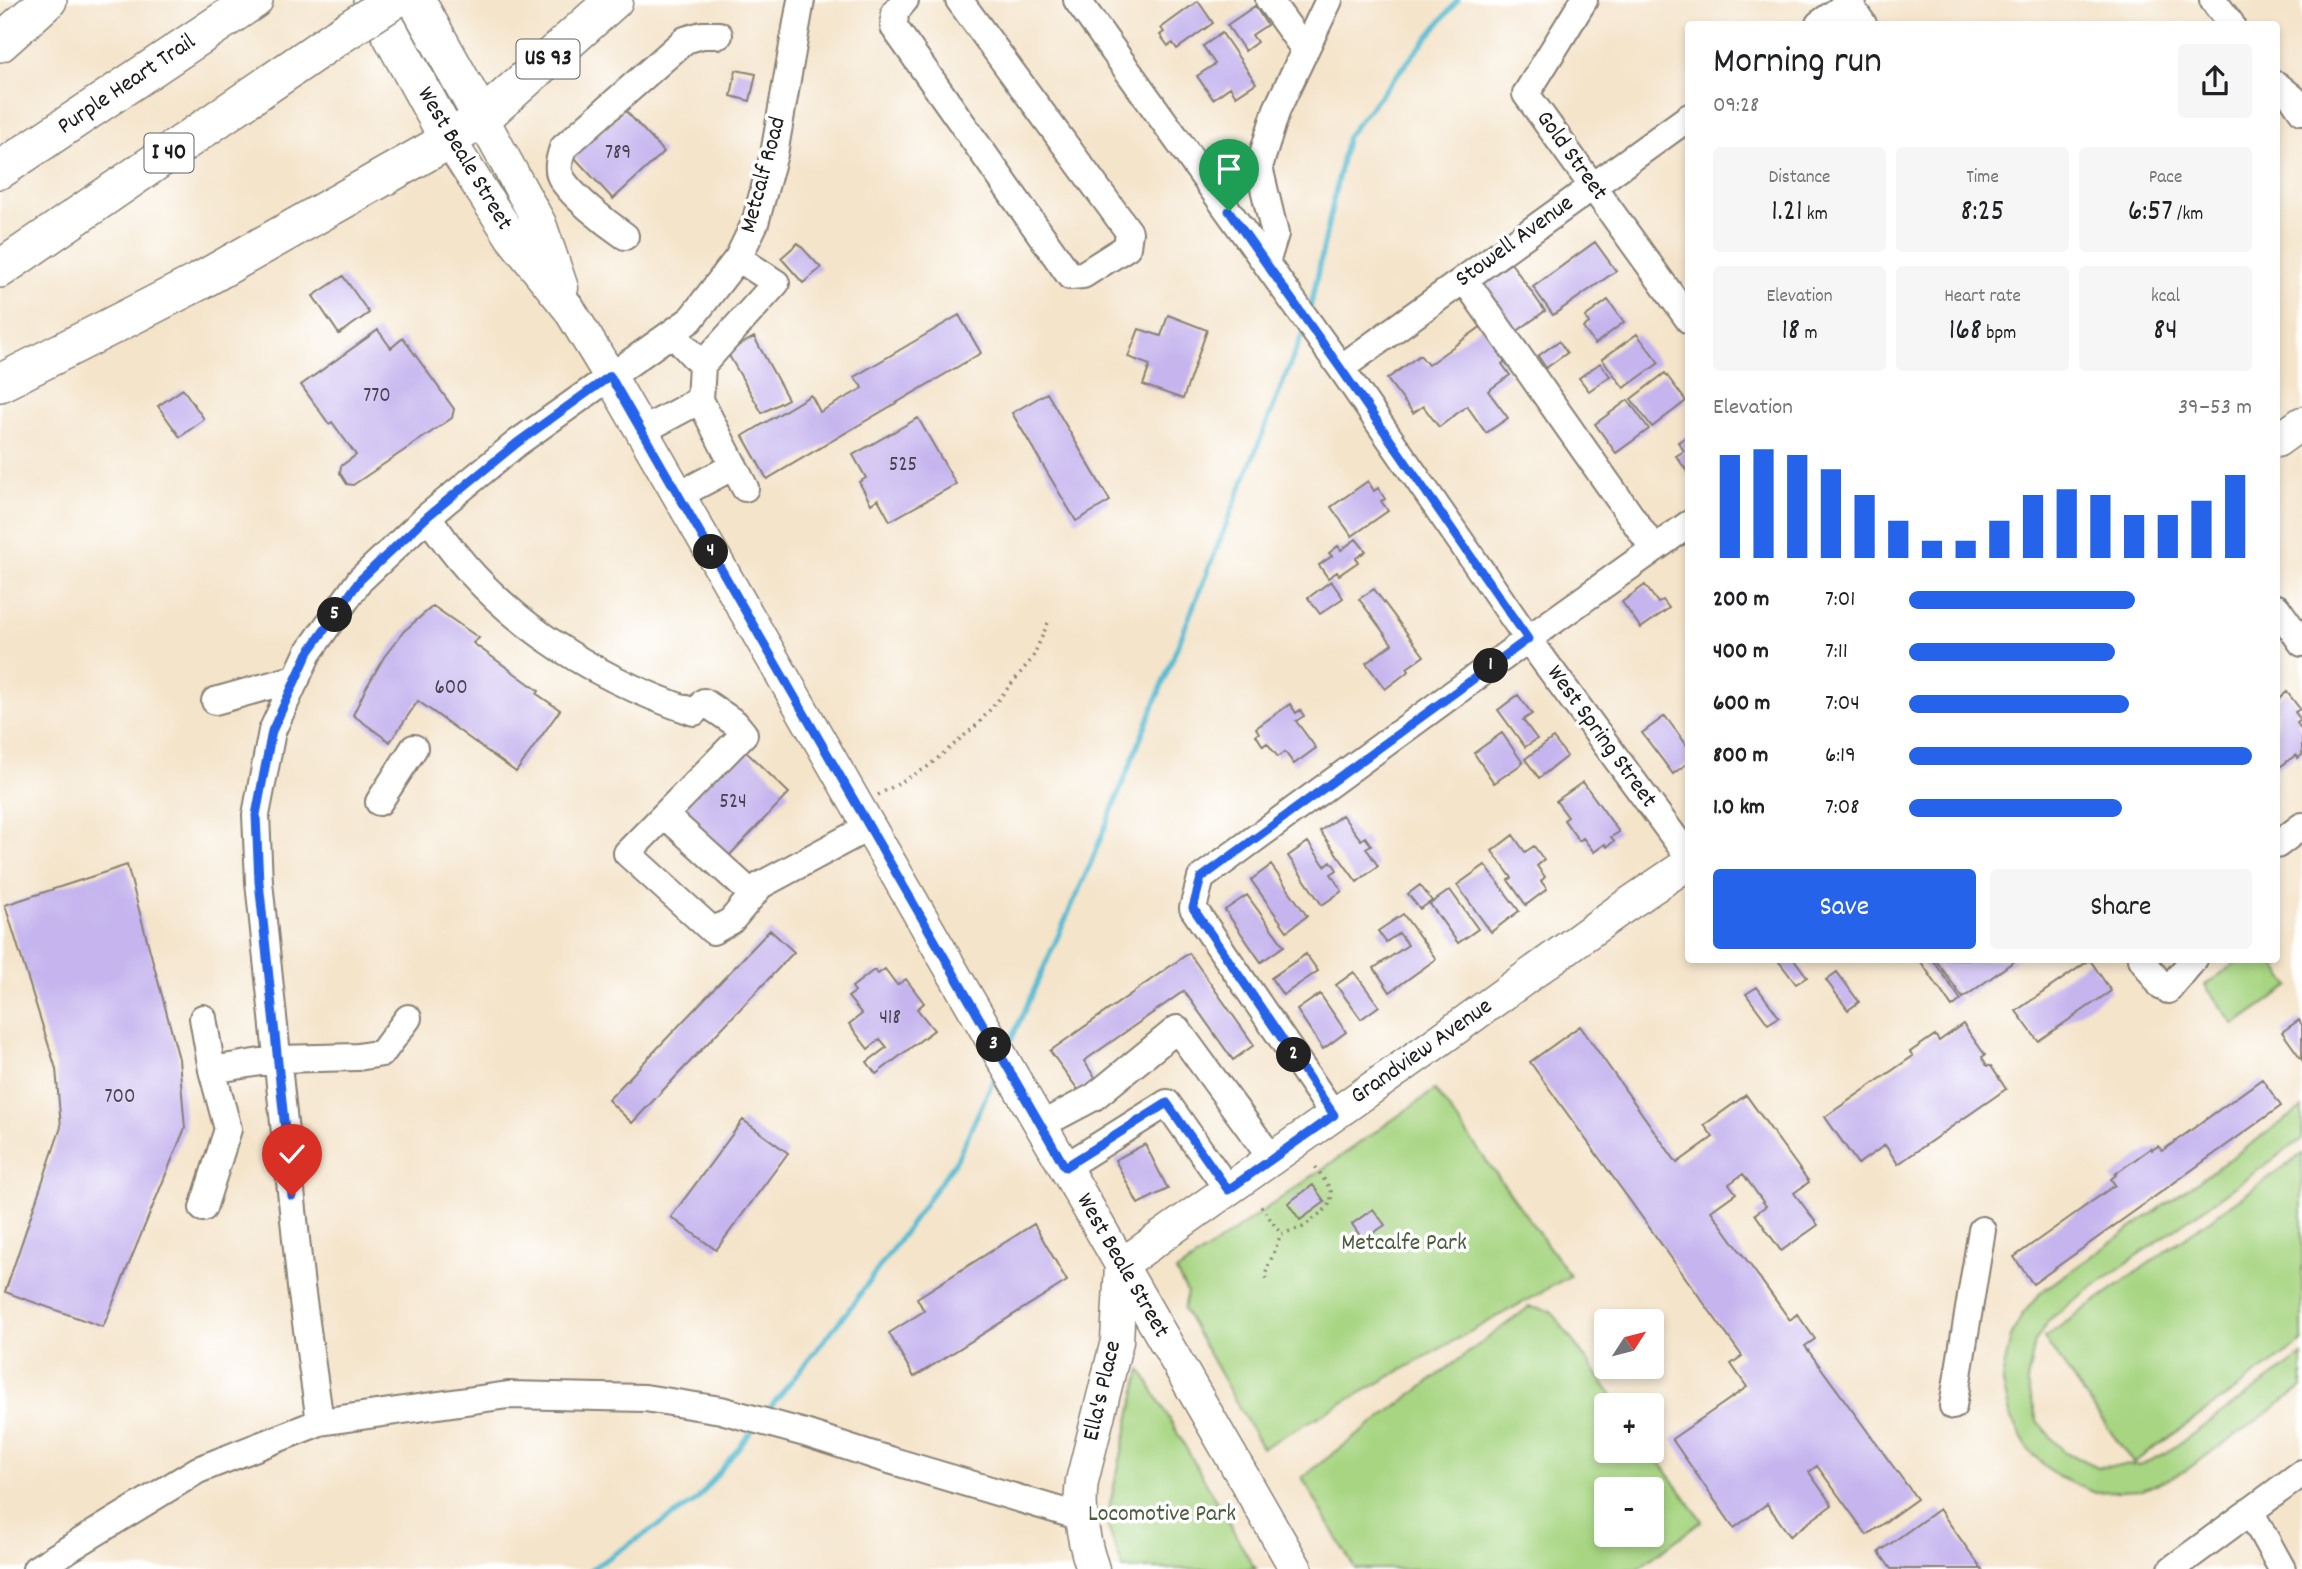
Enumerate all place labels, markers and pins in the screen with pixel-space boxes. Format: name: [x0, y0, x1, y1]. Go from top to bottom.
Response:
pin: [1199, 139, 1259, 211]
pin: 4: [694, 534, 728, 570]
pin: 5: [318, 598, 352, 632]
pin: 1: [1474, 648, 1508, 684]
pin: 3: [976, 1028, 1012, 1062]
pin: 2: [1276, 1038, 1312, 1072]
pin: [262, 1124, 322, 1196]

